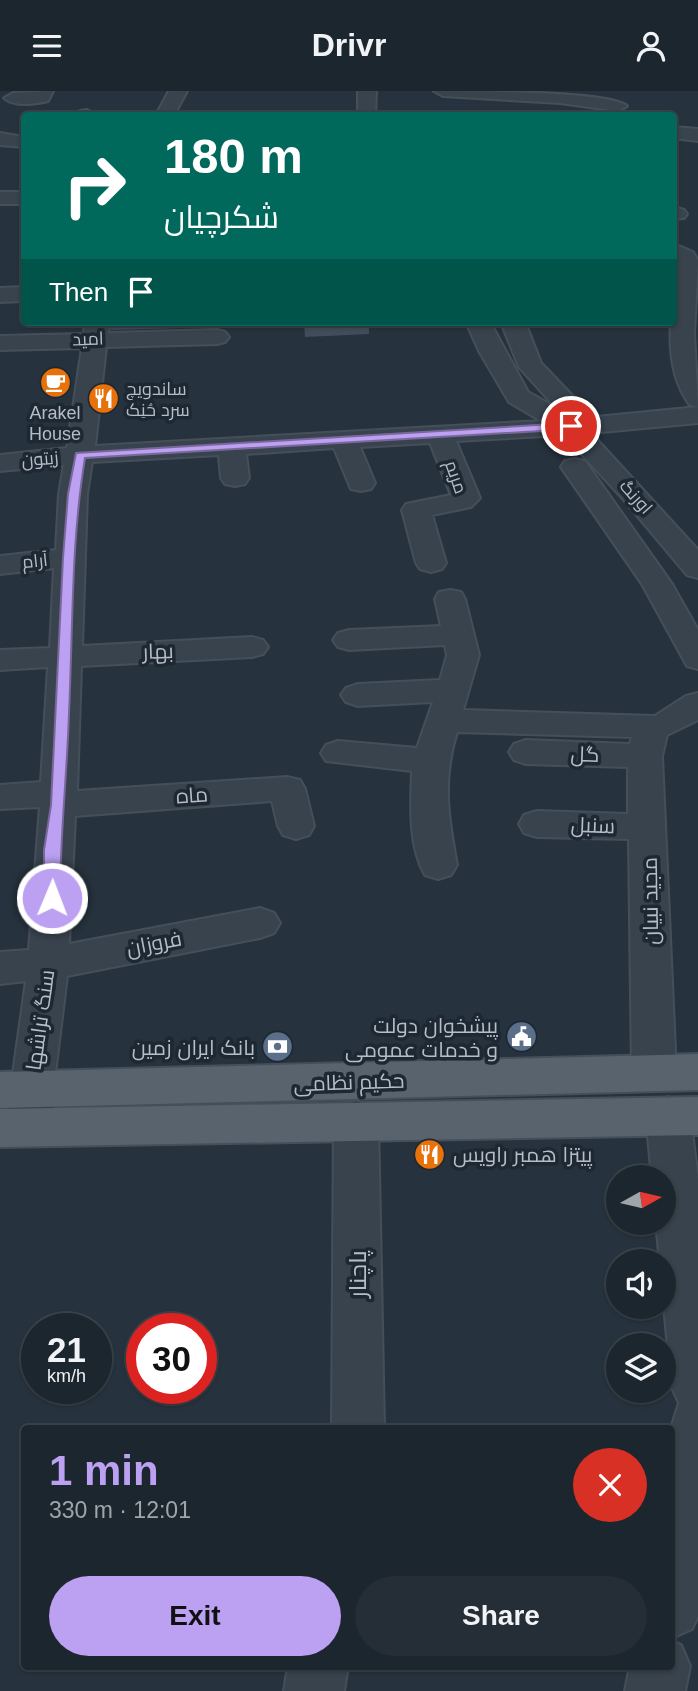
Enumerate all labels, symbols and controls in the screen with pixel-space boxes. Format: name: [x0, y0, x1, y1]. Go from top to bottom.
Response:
icon: menu: [28, 27, 66, 65]
text: Drivr: [312, 27, 386, 63]
icon: person: [632, 27, 670, 65]
text: 180 m: [164, 129, 303, 183]
icon: right: [49, 140, 140, 231]
text: شکرچیان: [164, 199, 279, 235]
icon: arrive: [122, 273, 160, 311]
text: Then: [49, 277, 108, 307]
street label: امید: [72, 328, 104, 350]
cafe icon: Arakel House: [38, 365, 72, 399]
place label: ساندویچ سرد حُنِک: [126, 379, 190, 421]
restaurant icon: ساندویچ سرد حُنِک: [86, 382, 120, 416]
pin: [541, 396, 601, 456]
place label: Arakel House: [29, 403, 81, 444]
icon: arrive: [552, 407, 590, 445]
street label: زیتون: [21, 447, 60, 472]
street label: مریم: [439, 458, 471, 497]
street label: اورنگ: [615, 476, 656, 519]
street label: آرام: [21, 550, 49, 574]
street label: بهار: [141, 639, 174, 665]
street label: گل: [570, 742, 600, 768]
street label: ماه: [175, 782, 209, 808]
street label: سنبل: [570, 813, 616, 839]
street label: مجید نبیان: [638, 857, 664, 945]
position arrow: [15, 861, 89, 935]
street label: فروزان: [124, 926, 184, 962]
street label: سنگ تراشها: [22, 968, 60, 1072]
place label: پیشخوان دولت و خدمات عمومی: [345, 1014, 498, 1063]
public building icon: پیشخوان دولت و خدمات عمومی: [504, 1020, 538, 1054]
bank icon: بانک ایران زمین: [261, 1030, 295, 1064]
place label: بانک ایران زمین: [132, 1036, 255, 1061]
street label: حکیم نظامی: [293, 1069, 405, 1098]
restaurant icon: پیتزا همبر راویس: [413, 1137, 447, 1171]
place label: پیتزا همبر راویس: [453, 1143, 593, 1169]
north arrow: [606, 1165, 676, 1235]
map controls: [606, 1165, 676, 1403]
button: sound: [606, 1249, 676, 1319]
street label: پاچنار: [344, 1250, 374, 1300]
speed limit sign: 30: [126, 1313, 217, 1404]
text: 21: [47, 1330, 86, 1369]
button: layers: [606, 1333, 676, 1403]
text: km/h: [47, 1366, 86, 1386]
text: 1 min: [49, 1447, 159, 1494]
button: close: [573, 1448, 647, 1522]
text: 330 m · 12:01: [49, 1497, 191, 1523]
button: Exit: [49, 1576, 341, 1656]
button: Share: [355, 1576, 647, 1656]

